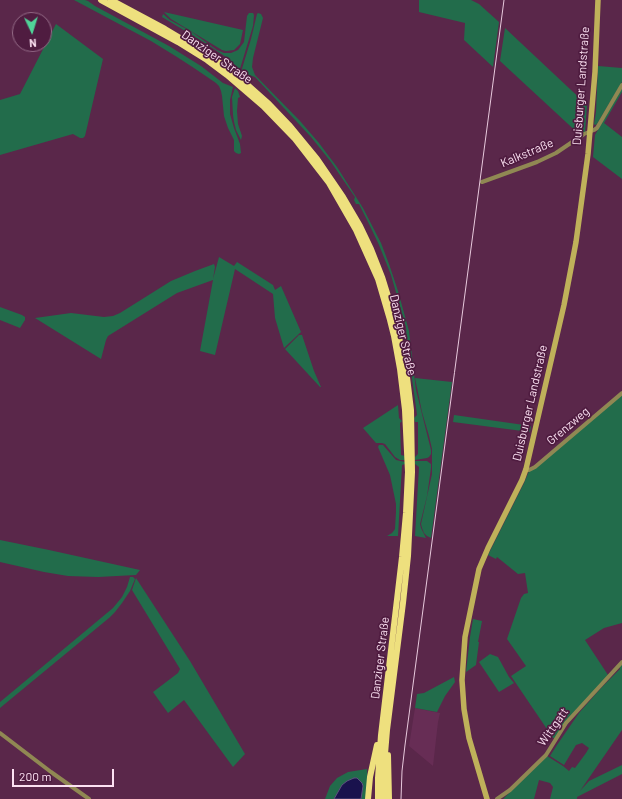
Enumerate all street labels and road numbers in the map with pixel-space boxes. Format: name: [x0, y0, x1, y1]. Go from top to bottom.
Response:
street label: Duisburger Landstraße: [570, 26, 592, 146]
street label: Danziger Straße: [179, 27, 255, 87]
street label: Kalkstraße: [498, 135, 556, 171]
street label: Danziger Straße: [387, 293, 419, 377]
street label: Duisburger Landstraße: [510, 343, 550, 463]
street label: Grenzweg: [544, 404, 592, 448]
street label: Danziger Straße: [368, 616, 392, 700]
street label: Wittgatt: [535, 705, 571, 749]

